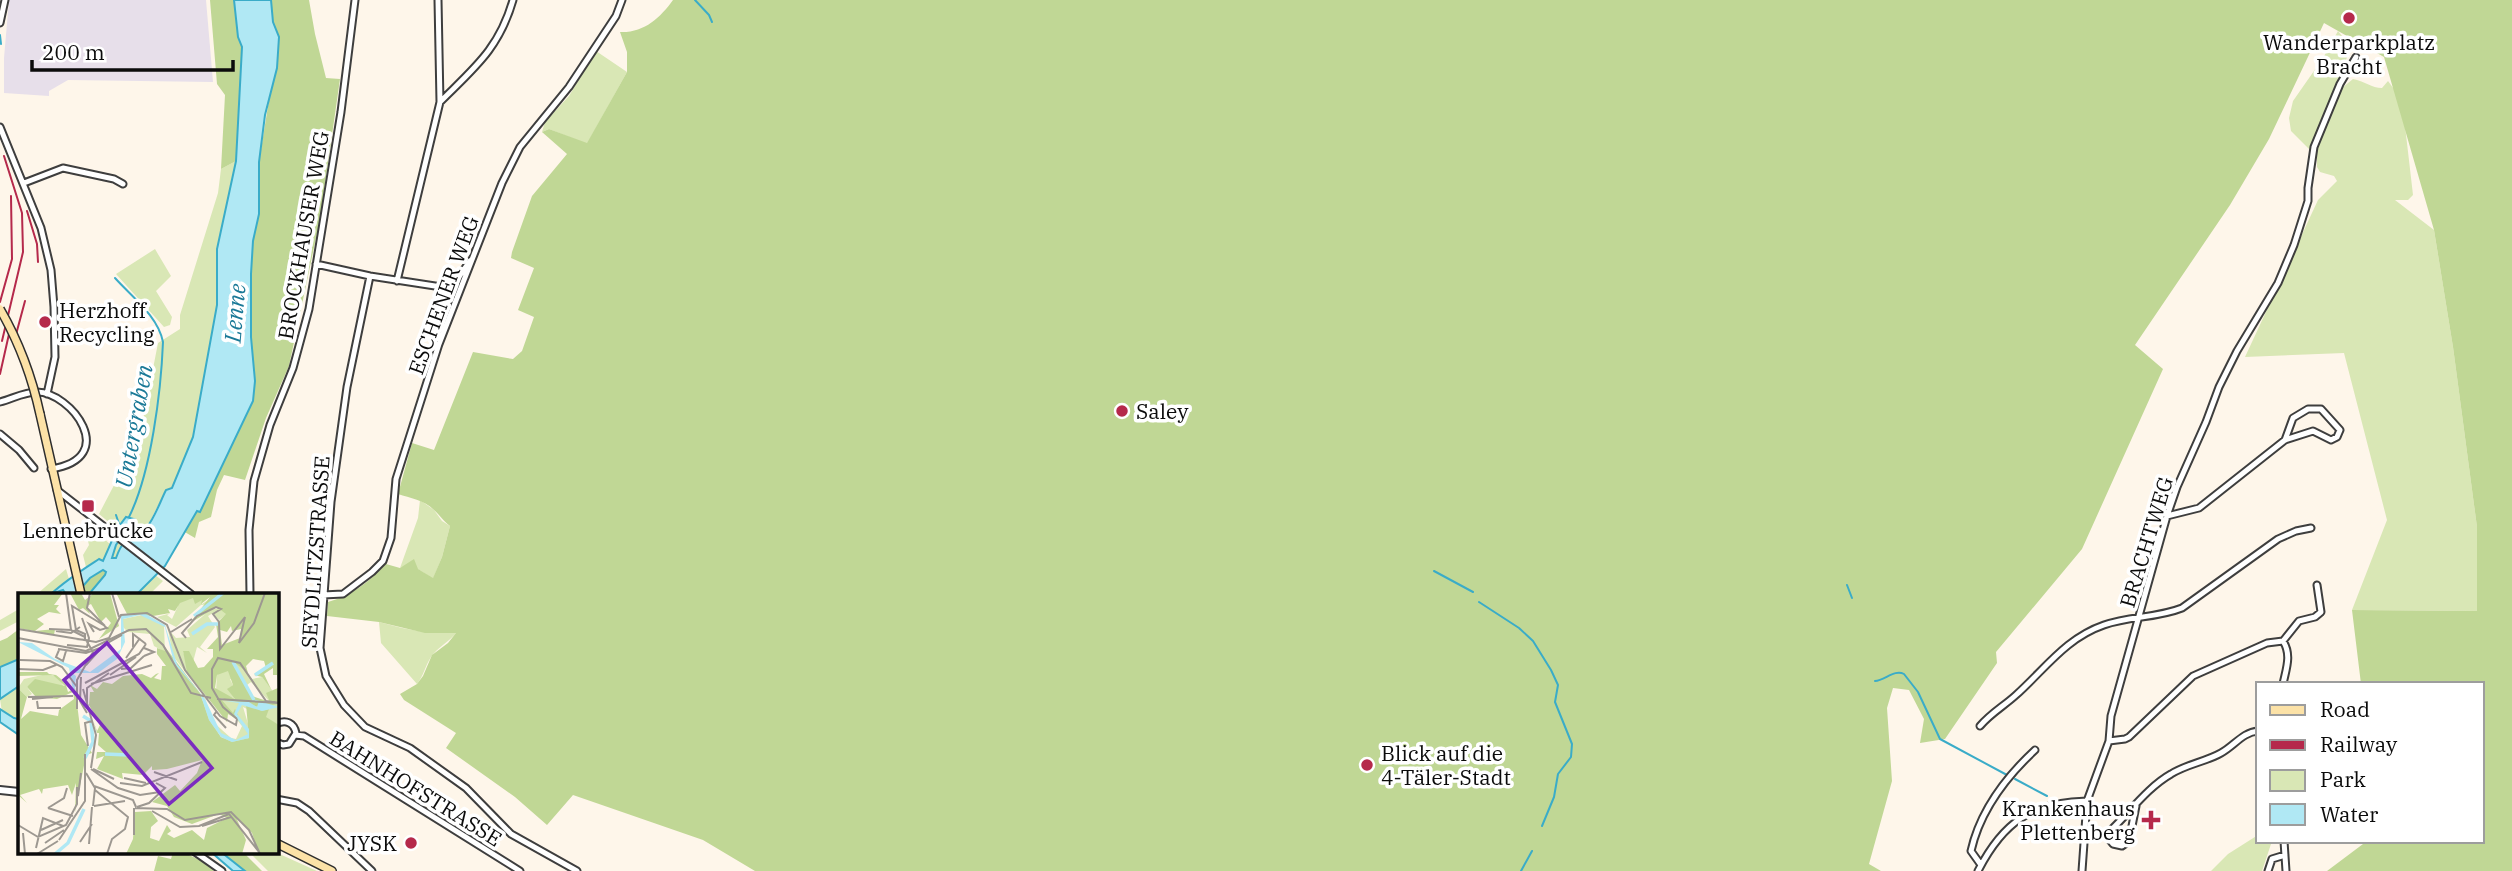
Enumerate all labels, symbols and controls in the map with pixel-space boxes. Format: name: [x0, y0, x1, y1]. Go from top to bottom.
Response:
marker: Wanderparkplatz Bracht: [2341, 10, 2357, 26]
scale bar: [32, 28, 233, 72]
place label: Wanderparkplatz Bracht: [2263, 28, 2435, 80]
text: 200 m: [42, 38, 105, 66]
street label: BROCKHAUSER WEG: [271, 129, 335, 341]
street label: ESCHENER WEG: [401, 212, 485, 378]
water label: Lenne: [216, 282, 252, 345]
place label: Herzhoff Recycling: [59, 296, 155, 348]
marker: Herzhoff Recycling: [37, 314, 53, 330]
water label: Untergraben: [107, 362, 159, 490]
place label: Saley: [1136, 397, 1189, 425]
marker: Saley: [1114, 403, 1130, 419]
street label: SEYDLITZSTRASSE: [294, 455, 336, 649]
street label: BRACHTWEG: [2113, 473, 2179, 611]
marker: Lennebrücke: [80, 498, 96, 514]
place label: Lennebrücke: [22, 516, 154, 544]
inset map: [18, 593, 278, 854]
legend: [2256, 682, 2484, 843]
text: Road: [2320, 695, 2370, 723]
street label: BAHNHOFSTRASSE: [325, 724, 507, 852]
text: Railway: [2320, 730, 2398, 758]
place label: Blick auf die 4-Täler-Stadt: [1381, 739, 1511, 791]
marker: Blick auf die 4-Täler-Stadt: [1359, 757, 1375, 773]
text: Park: [2320, 765, 2367, 793]
place label: Krankenhaus Plettenberg: [2002, 794, 2136, 846]
text: Water: [2320, 800, 2379, 828]
marker: Krankenhaus Plettenberg: [2141, 810, 2161, 830]
place label: JYSK: [347, 829, 397, 857]
marker: JYSK: [403, 835, 419, 851]

